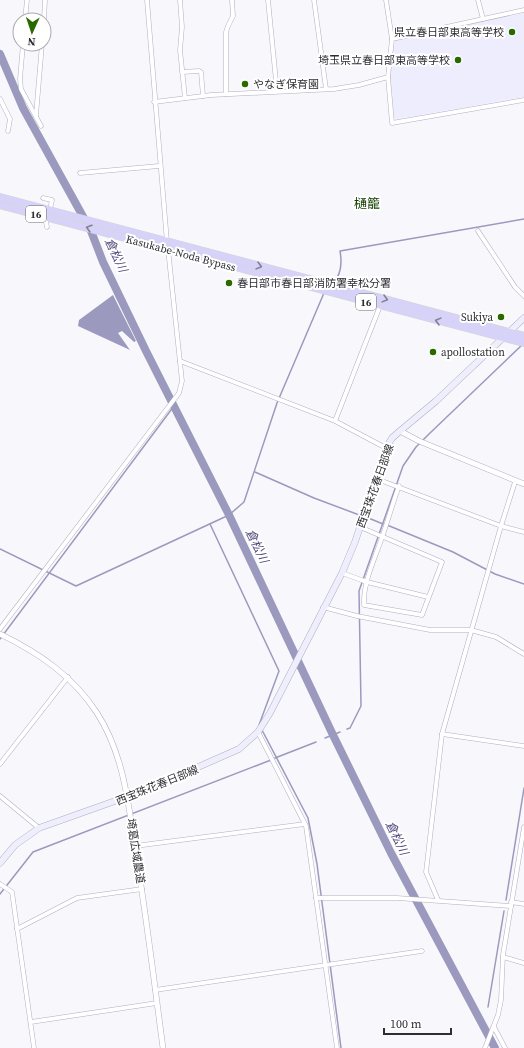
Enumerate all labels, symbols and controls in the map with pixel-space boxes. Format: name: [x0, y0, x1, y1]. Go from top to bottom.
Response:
north arrow: [12, 12, 52, 52]
place label: 県立春日部東高等学校: [394, 25, 504, 40]
marker: 県立春日部東高等学校: [507, 27, 517, 37]
text: N: [27, 34, 36, 49]
place label: 埼玉県立春日部東高等学校: [318, 53, 450, 68]
marker: 埼玉県立春日部東高等学校: [453, 55, 463, 65]
place label: やなぎ保育園: [253, 77, 319, 92]
marker: やなぎ保育園: [240, 79, 250, 89]
district label: 樋籠: [354, 195, 380, 212]
road number: 16: [26, 206, 46, 222]
one-way arrow: [86, 224, 93, 233]
street label: Kasukabe-Noda Bypass: [124, 232, 238, 275]
water label: 倉松川: [101, 235, 132, 277]
one-way arrow: [256, 261, 262, 269]
place label: 春日部市春日部消防署幸松分署: [237, 276, 391, 291]
marker: 春日部市春日部消防署幸松分署: [224, 278, 234, 288]
road number: 16: [356, 294, 376, 310]
one-way arrow: [381, 294, 388, 303]
place label: Sukiya: [461, 310, 493, 325]
marker: Sukiya: [496, 312, 506, 322]
one-way arrow: [435, 317, 442, 326]
place label: apollostation: [441, 345, 505, 360]
marker: apollostation: [428, 347, 438, 357]
street label: 西宝珠花春日部線: [353, 442, 398, 530]
water label: 倉松川: [242, 526, 273, 567]
street label: 西宝珠花春日部線: [114, 762, 201, 809]
street label: 埼葛広域農道: [123, 817, 148, 885]
water label: 倉松川: [382, 818, 413, 859]
scale bar: [384, 1010, 451, 1036]
text: 100 m: [390, 1016, 422, 1032]

